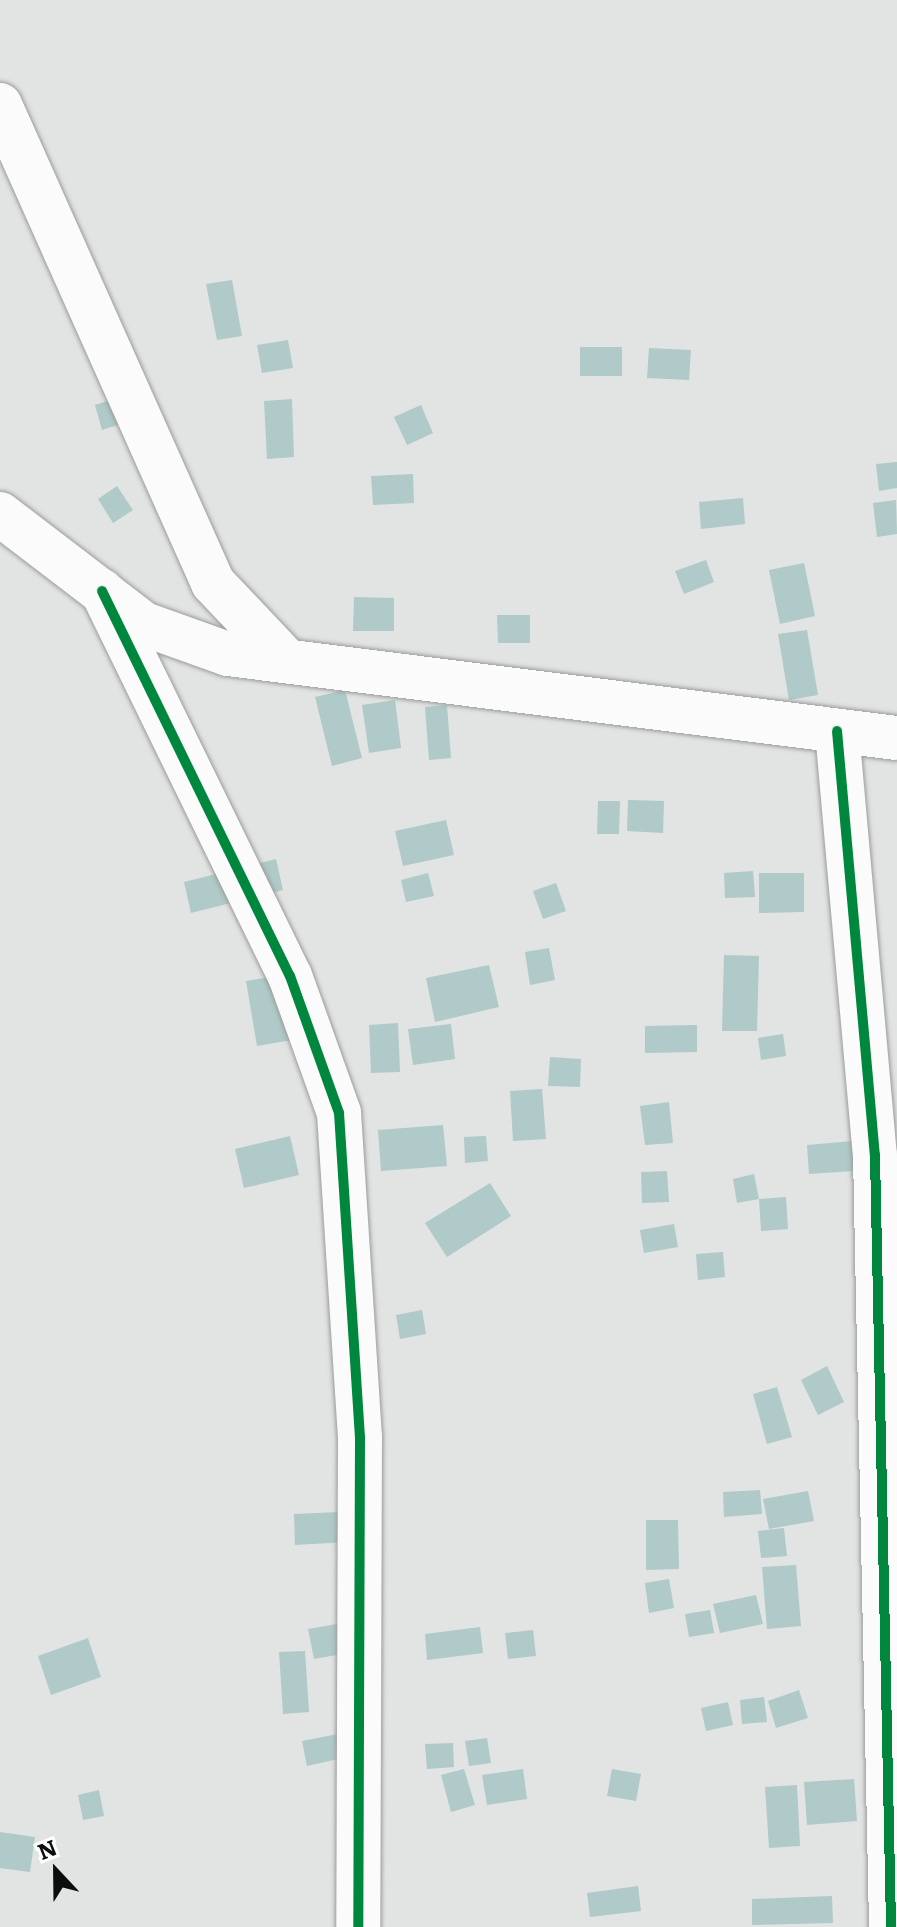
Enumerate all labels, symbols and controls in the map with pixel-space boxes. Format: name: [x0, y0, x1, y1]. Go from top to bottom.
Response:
text: N: [32, 1830, 62, 1867]
north arrow: [16, 1831, 96, 1911]

